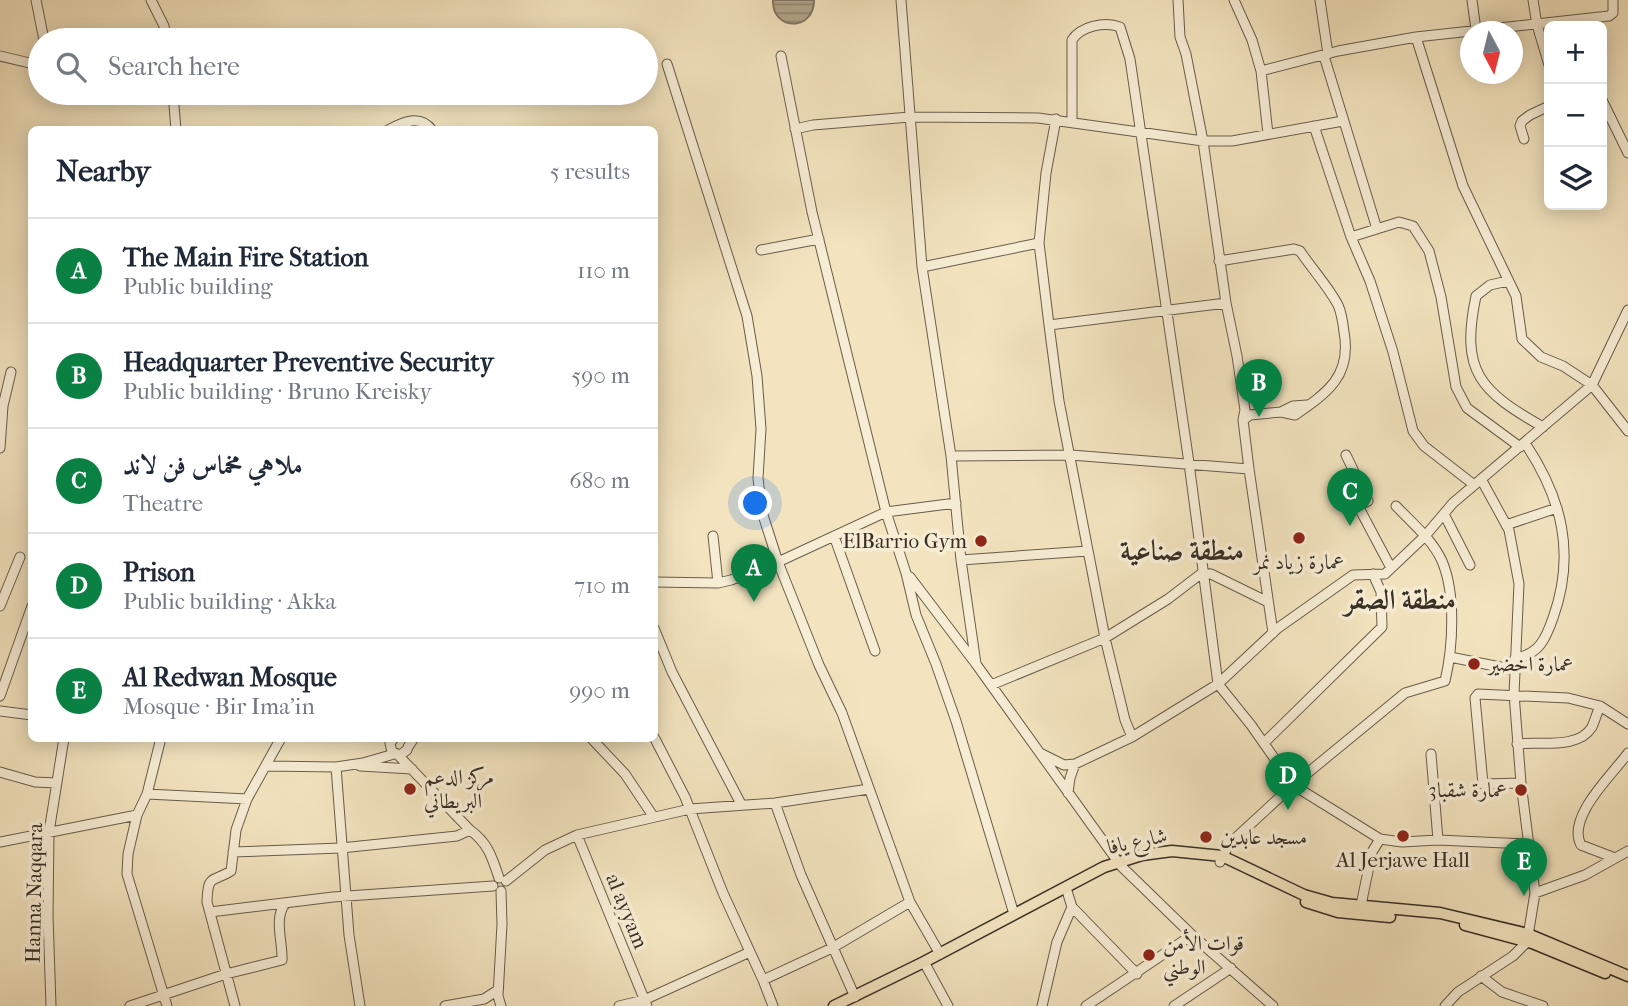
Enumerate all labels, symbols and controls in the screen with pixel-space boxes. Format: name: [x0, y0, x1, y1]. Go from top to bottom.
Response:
north arrow: [1460, 21, 1523, 84]
map controls: [1544, 21, 1607, 210]
button: +: [1544, 21, 1607, 84]
search box: [28, 28, 658, 105]
icon: search: [52, 48, 90, 86]
text: Search here: [108, 51, 240, 82]
button: −: [1544, 84, 1607, 147]
button: layers: [1544, 147, 1607, 210]
text: Nearby: [56, 154, 151, 189]
text: 5 results: [550, 158, 630, 185]
text: The Main Fire Station: [123, 242, 369, 273]
text: A: [72, 257, 86, 284]
text: 110 m: [577, 257, 630, 284]
text: Public building: [123, 273, 273, 300]
text: Headquarter Preventive Security: [123, 347, 494, 378]
pin: B: [1236, 359, 1282, 417]
text: B: [72, 362, 86, 389]
text: 590 m: [571, 362, 630, 389]
text: Public building · Bruno Kreisky: [123, 378, 432, 405]
text: ملاهي مخماس فن لاند: [123, 450, 303, 481]
text: C: [71, 467, 87, 494]
text: 680 m: [569, 467, 630, 494]
pin: C: [1327, 468, 1373, 526]
your location: [738, 486, 772, 520]
text: Theatre: [123, 490, 203, 517]
place label: ElBarrio Gym: [843, 529, 968, 553]
marker: عمارة زياد نمر: [1291, 530, 1307, 546]
marker: ElBarrio Gym: [973, 533, 989, 549]
district label: منطقة صناعية: [1120, 534, 1244, 567]
pin: A: [731, 544, 777, 602]
place label: عمارة زياد نمر: [1252, 550, 1344, 575]
text: Prison: [123, 557, 195, 588]
text: D: [70, 572, 88, 599]
text: 710 m: [574, 572, 630, 599]
district label: منطقة الصقر: [1341, 583, 1456, 618]
text: Public building · Akka: [123, 588, 336, 615]
place label: عمارة اخضير: [1486, 652, 1573, 676]
marker: عمارة اخضير: [1466, 656, 1482, 672]
text: Al Redwan Mosque: [123, 662, 337, 693]
text: E: [72, 677, 86, 704]
text: 990 m: [569, 677, 630, 704]
text: Mosque · Bir Ima'in: [123, 693, 315, 720]
pin: D: [1265, 752, 1311, 810]
place label: مركز الدعم البريطاني: [424, 765, 494, 818]
place label: عمارة شقبا3: [1428, 778, 1507, 803]
marker: مركز الدعم البريطاني: [402, 781, 418, 797]
marker: عمارة شقبا3: [1513, 782, 1529, 798]
street label: Hanna Naqqara: [21, 822, 47, 963]
street label: شارع يافا: [1105, 823, 1170, 865]
place label: مسجد عابدين: [1220, 825, 1307, 850]
marker: Al Jerjawe Hall: [1395, 828, 1411, 844]
marker: مسجد عابدين: [1198, 829, 1214, 845]
pin: E: [1501, 838, 1547, 896]
place label: Al Jerjawe Hall: [1335, 848, 1470, 872]
street label: al ayyam: [601, 870, 653, 952]
place label: قوات الأمن الوطني: [1163, 928, 1244, 987]
marker: قوات الأمن الوطني: [1141, 947, 1157, 963]

